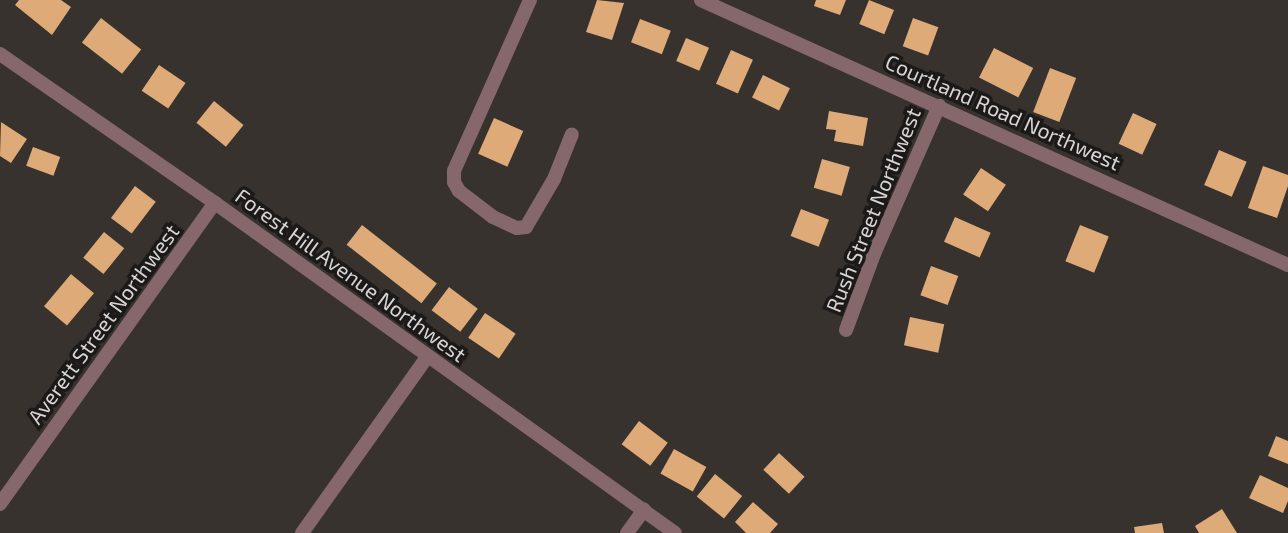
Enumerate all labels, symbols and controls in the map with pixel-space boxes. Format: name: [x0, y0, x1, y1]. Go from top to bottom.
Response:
street label: Courtland Road Northwest: [882, 49, 1124, 175]
street label: Rush Street Northwest: [820, 104, 926, 316]
street label: Forest Hill Avenue Northwest: [230, 183, 472, 367]
street label: Averett Street Northwest: [22, 219, 184, 429]

